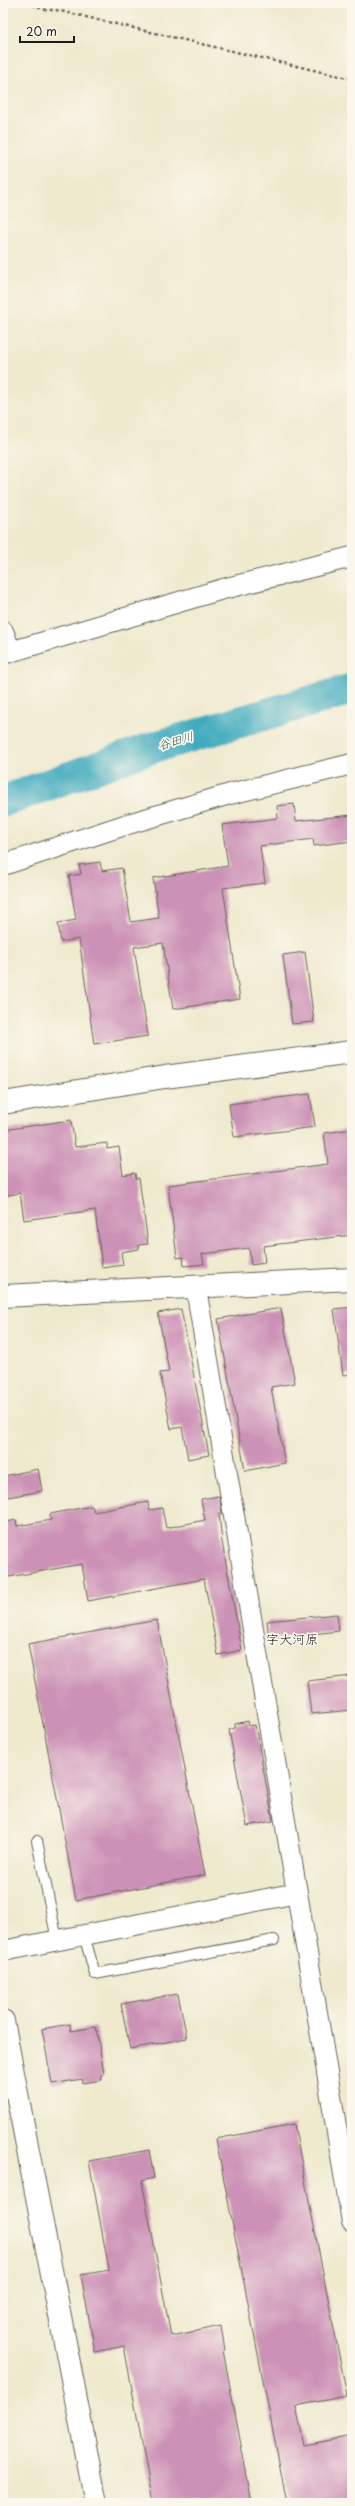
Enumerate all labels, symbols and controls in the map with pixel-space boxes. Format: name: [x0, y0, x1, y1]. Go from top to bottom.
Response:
scale bar: [20, 18, 74, 44]
text: 20 m: [26, 22, 57, 40]
water label: 谷田川: [156, 726, 196, 754]
district label: 字大河原: [266, 1629, 318, 1648]

